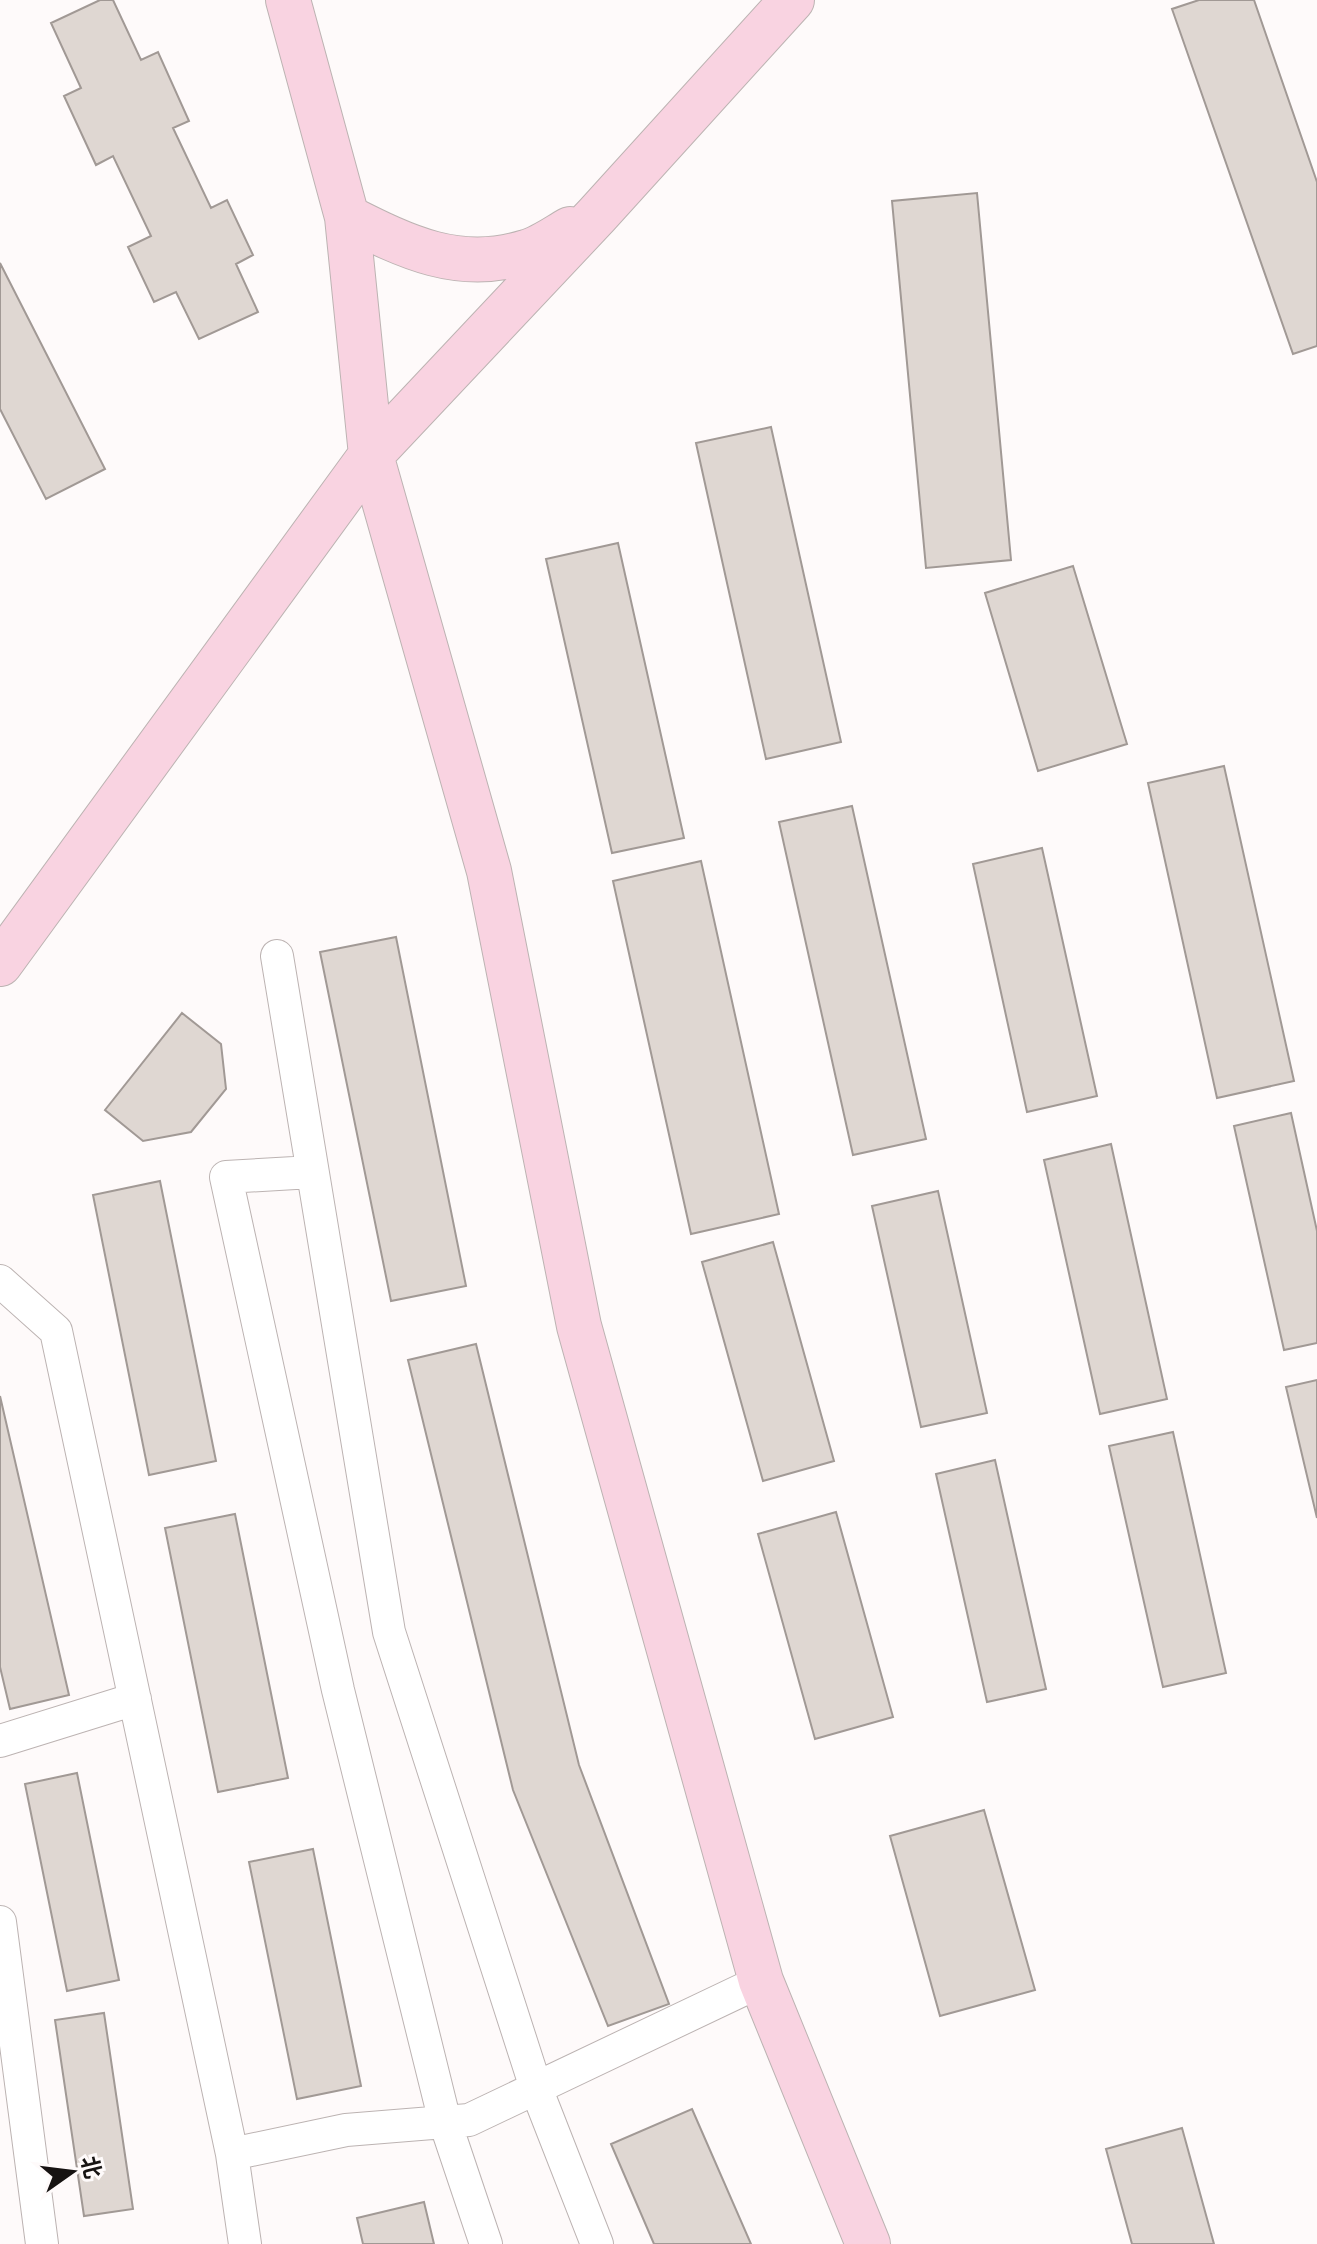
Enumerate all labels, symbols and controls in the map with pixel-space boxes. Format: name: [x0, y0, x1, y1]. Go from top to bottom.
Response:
north arrow: [32, 2132, 112, 2212]
text: 北: [76, 2153, 107, 2181]

